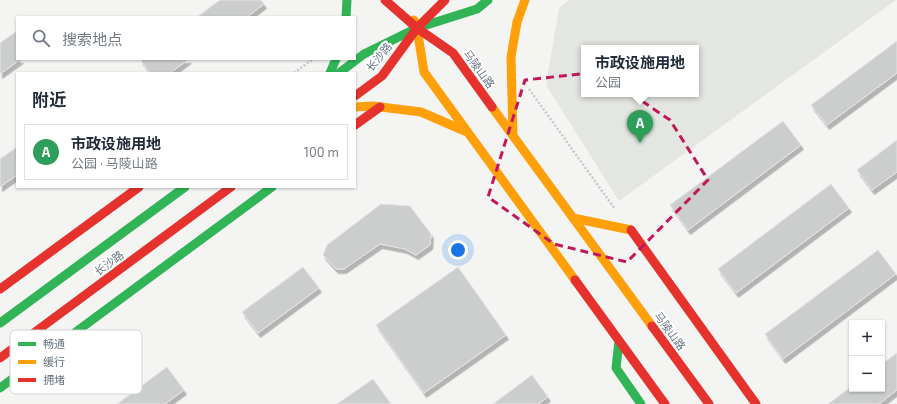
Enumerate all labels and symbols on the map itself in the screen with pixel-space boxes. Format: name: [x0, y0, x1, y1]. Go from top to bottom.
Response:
street label: 长沙路: [363, 40, 394, 73]
street label: 马陵山路: [461, 47, 498, 90]
pin: A: [627, 110, 653, 143]
your location: [448, 240, 468, 260]
street label: 长沙路: [92, 248, 126, 278]
street label: 马陵山路: [652, 309, 689, 352]
legend: [10, 330, 142, 394]
text: 畅通: [43, 337, 65, 350]
text: 缓行: [43, 355, 65, 368]
text: 拥堵: [43, 373, 65, 386]

